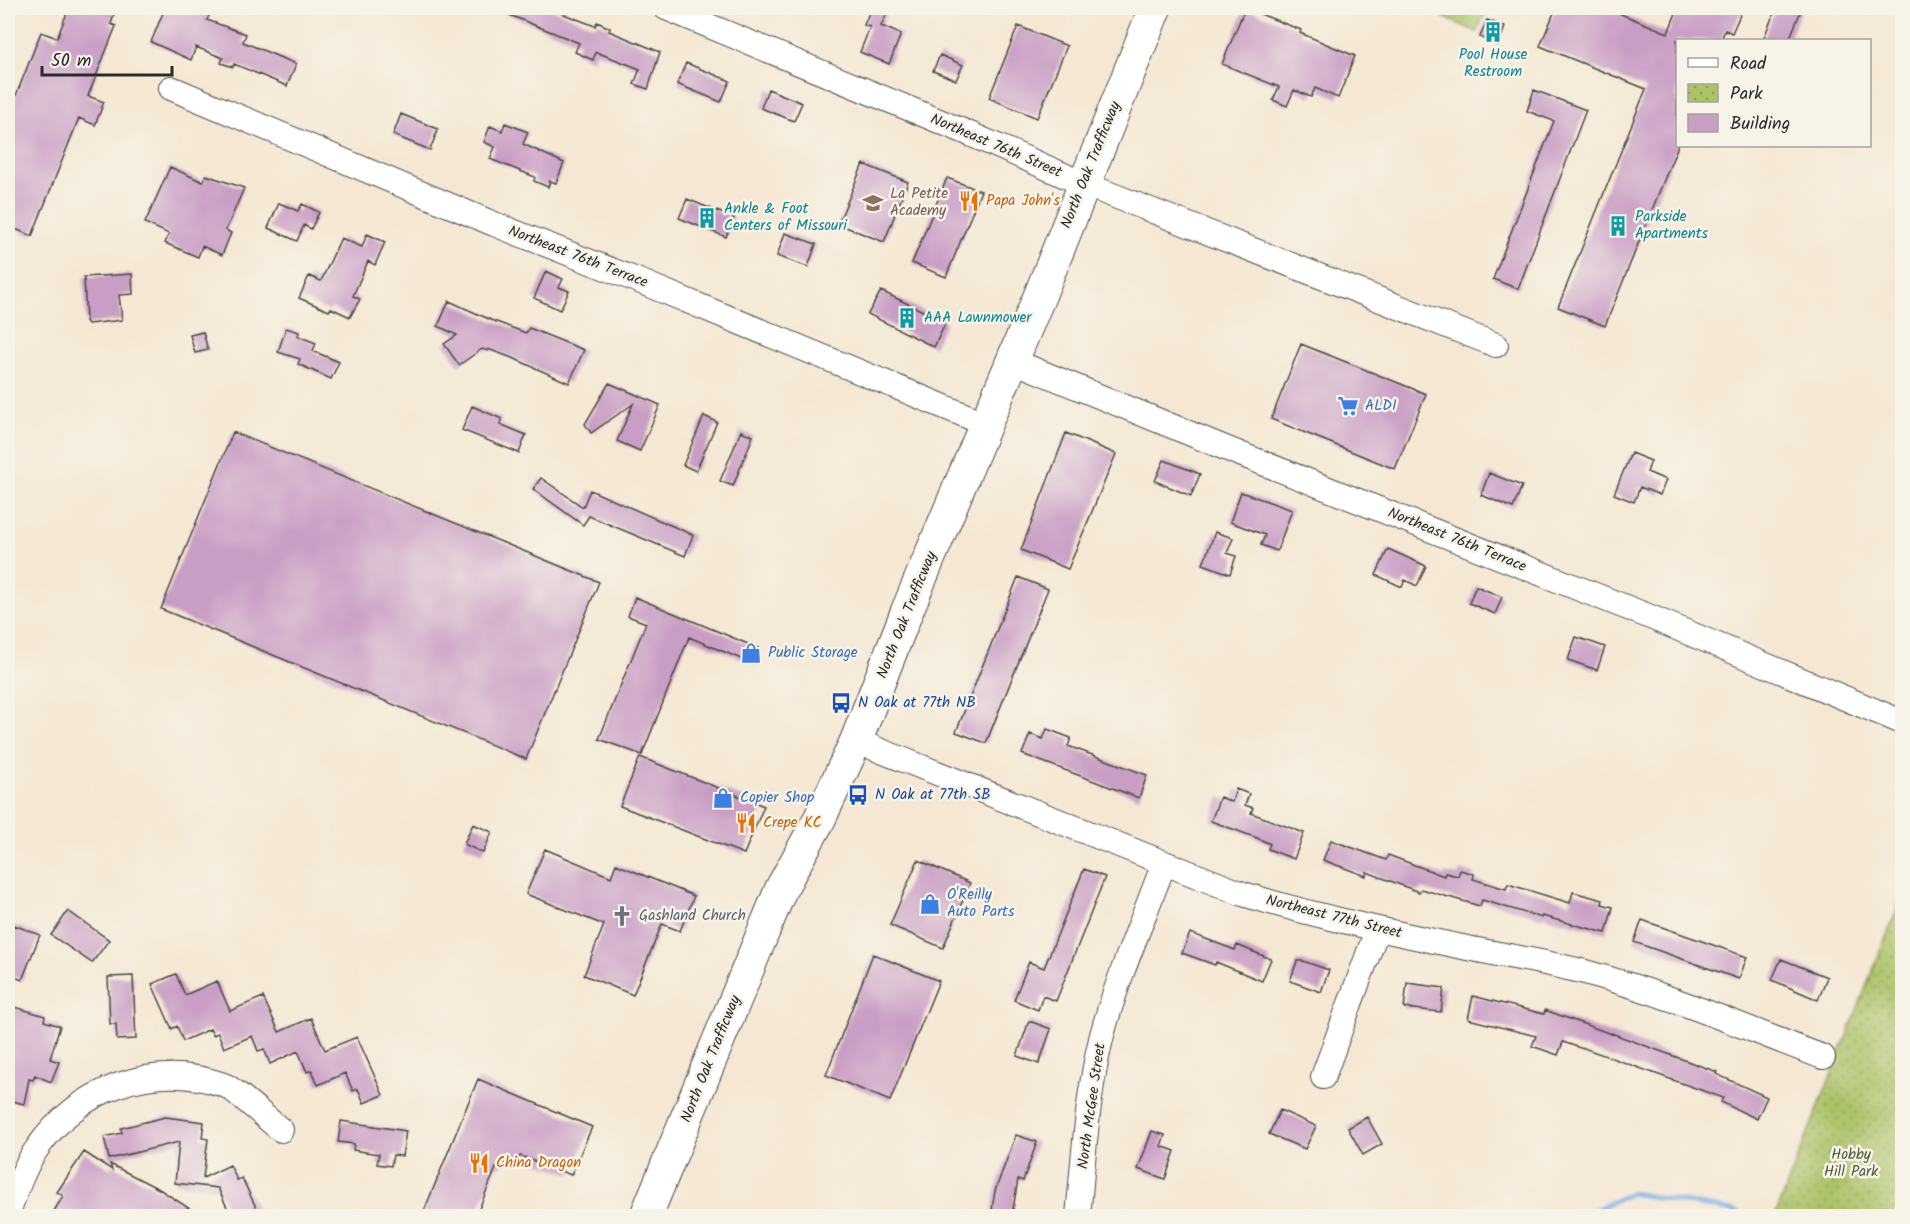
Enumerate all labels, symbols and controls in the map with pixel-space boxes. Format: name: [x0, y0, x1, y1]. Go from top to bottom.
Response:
building icon: Pool House Restroom: [1481, 20, 1505, 44]
scale bar: [42, 39, 172, 77]
legend: [1676, 39, 1871, 147]
place label: Pool House Restroom: [1459, 43, 1528, 84]
text: 50 m: [51, 47, 91, 76]
text: Road: [1730, 50, 1767, 79]
text: Park: [1730, 80, 1763, 109]
street label: North Oak Trafficway: [1054, 97, 1128, 232]
street label: Northeast 76th Street: [926, 107, 1066, 185]
text: Building: [1730, 110, 1790, 139]
place label: La Petite Academy: [890, 182, 948, 223]
restaurant icon: Papa John's: [957, 189, 981, 213]
place label: Papa John's: [986, 189, 1060, 213]
school or university icon: La Petite Academy: [861, 191, 885, 215]
place label: Ankle & Foot Centers of Missouri: [724, 197, 848, 238]
place label: Parkside Apartments: [1635, 205, 1709, 246]
building icon: Ankle & Foot Centers of Missouri: [695, 206, 719, 230]
building icon: Parkside Apartments: [1606, 214, 1630, 238]
street label: Northeast 76th Terrace: [505, 219, 652, 295]
building icon: AAA Lawnmower: [895, 306, 919, 330]
place label: AAA Lawnmower: [924, 306, 1032, 330]
supermarket icon: ALDI: [1336, 394, 1360, 418]
place label: ALDI: [1365, 394, 1397, 418]
street label: Northeast 76th Terrace: [1384, 501, 1530, 579]
street label: North Oak Trafficway: [870, 547, 944, 682]
shop icon: Public Storage: [739, 641, 763, 665]
place label: Public Storage: [768, 641, 858, 665]
bus stop icon: N Oak at 77th NB: [829, 691, 853, 715]
place label: N Oak at 77th NB: [858, 691, 976, 715]
bus stop icon: N Oak at 77th SB: [846, 783, 870, 807]
place label: N Oak at 77th SB: [875, 783, 991, 807]
shop icon: Copier Shop: [711, 786, 735, 810]
place label: Copier Shop: [740, 786, 814, 810]
restaurant icon: Crepe KC: [734, 811, 758, 835]
place label: Crepe KC: [763, 811, 822, 835]
place label: O'Reilly Auto Parts: [947, 883, 1015, 924]
street label: Northeast 77th Street: [1263, 888, 1405, 946]
shop icon: O'Reilly Auto Parts: [918, 892, 942, 916]
church icon: Gashland Church: [610, 904, 634, 928]
place label: Gashland Church: [639, 904, 746, 928]
street label: North Oak Trafficway: [674, 991, 748, 1126]
street label: North McGee Street: [1071, 1041, 1113, 1171]
park label: Hobby Hill Park: [1824, 1143, 1879, 1184]
restaurant icon: China Dragon: [467, 1151, 491, 1175]
place label: China Dragon: [496, 1151, 581, 1175]

